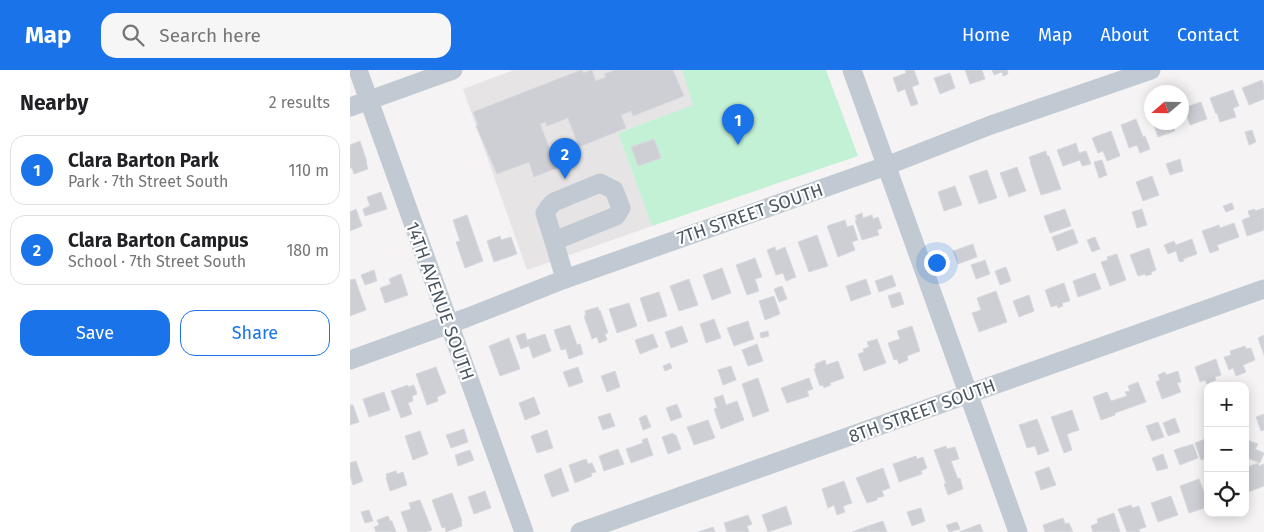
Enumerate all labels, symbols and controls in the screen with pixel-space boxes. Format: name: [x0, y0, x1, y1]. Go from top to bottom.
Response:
search box: [101, 13, 451, 58]
text: Map: [25, 21, 71, 49]
icon: search: [119, 21, 147, 49]
text: Search here: [159, 24, 261, 47]
text: Home: [962, 24, 1010, 46]
text: Map: [1038, 24, 1072, 46]
text: About: [1100, 24, 1149, 46]
text: Contact: [1177, 24, 1239, 46]
north arrow: [1144, 85, 1189, 130]
text: Nearby: [20, 90, 88, 116]
text: 2 results: [269, 93, 330, 112]
pin: 1: [722, 104, 754, 145]
pin: 2: [549, 138, 581, 179]
text: Clara Barton Park: [68, 149, 219, 172]
text: 1: [33, 161, 41, 180]
text: 110 m: [288, 161, 329, 180]
text: Park · 7th Street South: [68, 172, 228, 191]
street label: 7TH STREET SOUTH: [674, 179, 826, 249]
street label: 14TH AVENUE SOUTH: [401, 219, 479, 383]
text: Clara Barton Campus: [68, 229, 248, 252]
text: 2: [33, 241, 41, 260]
text: 180 m: [286, 241, 329, 260]
your location: [924, 250, 950, 276]
text: School · 7th Street South: [68, 252, 246, 271]
button: Save: [20, 310, 170, 356]
button: Share: [180, 310, 330, 356]
street label: 8TH STREET SOUTH: [846, 374, 998, 448]
map controls: [1204, 382, 1249, 517]
button: +: [1204, 382, 1249, 427]
button: −: [1204, 427, 1249, 472]
button: locate: [1204, 472, 1249, 517]

